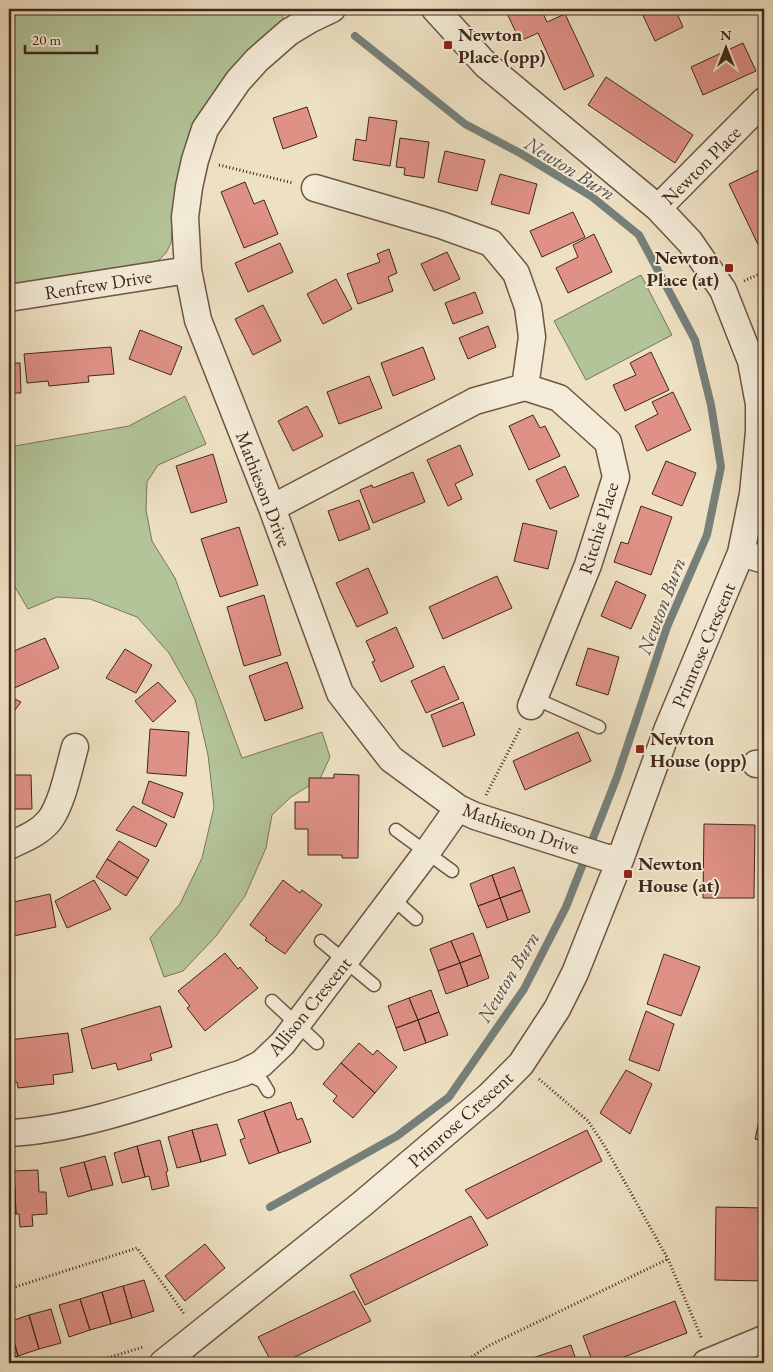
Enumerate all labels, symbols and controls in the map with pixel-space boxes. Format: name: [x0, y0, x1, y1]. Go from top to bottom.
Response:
scale bar: [25, 22, 98, 54]
place label: Newton Place (opp): [458, 22, 546, 69]
north arrow: [700, 22, 750, 72]
text: N: [720, 26, 732, 44]
text: 20 m: [32, 30, 61, 49]
marker: Newton Place (opp): [442, 39, 454, 51]
street label: Newton Place: [656, 120, 746, 210]
water label: Newton Burn: [519, 129, 620, 206]
place label: Newton Place (at): [647, 245, 719, 292]
marker: Newton Place (at): [723, 262, 735, 274]
street label: Renfrew Drive: [43, 264, 153, 305]
street label: Mathieson Drive: [230, 428, 297, 551]
street label: Ritchie Place: [573, 479, 624, 577]
water label: Newton Burn: [630, 554, 691, 659]
street label: Primrose Crescent: [666, 579, 741, 712]
place label: Newton House (opp): [650, 726, 747, 773]
marker: Newton House (opp): [634, 743, 646, 755]
street label: Mathieson Drive: [459, 797, 583, 860]
place label: Newton House (at): [638, 851, 720, 898]
marker: Newton House (at): [622, 868, 634, 880]
water label: Newton Burn: [470, 927, 545, 1028]
street label: Allison Crescent: [261, 952, 357, 1062]
street label: Primrose Crescent: [402, 1065, 518, 1173]

